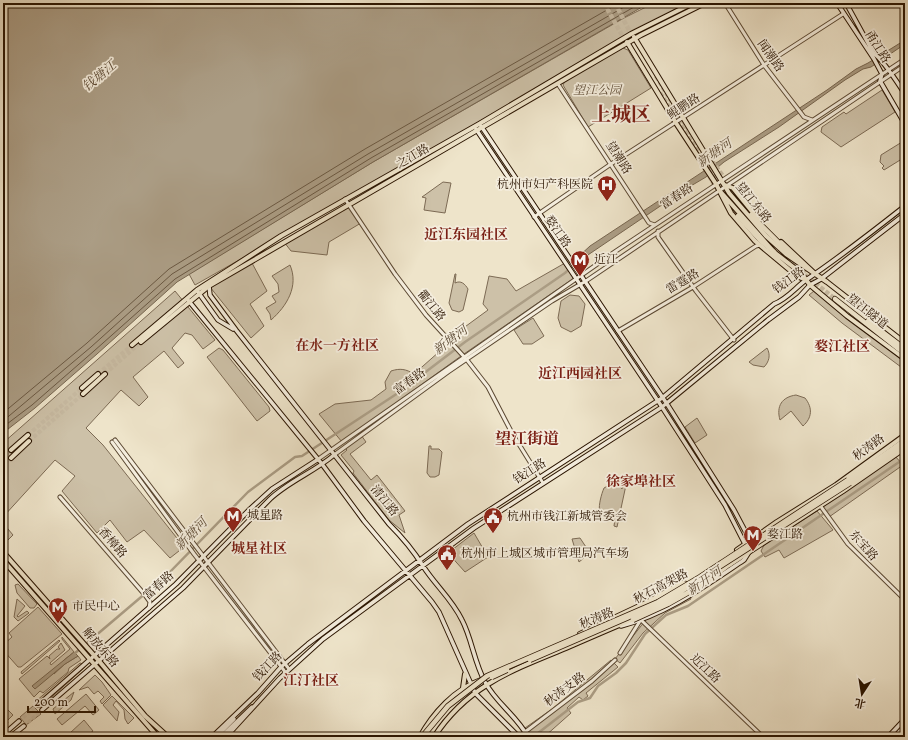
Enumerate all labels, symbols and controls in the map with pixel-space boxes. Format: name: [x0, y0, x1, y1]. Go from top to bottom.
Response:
street label: 甬江路: [861, 27, 893, 67]
street label: 闻潮路: [753, 37, 787, 75]
water label: 钱塘江: [79, 56, 122, 96]
park label: 望江公园: [573, 83, 623, 99]
street label: 鲲鹏路: [665, 90, 703, 124]
district label: 上城区: [591, 102, 651, 130]
water label: 新塘河: [694, 135, 738, 172]
street label: 望潮路: [601, 139, 635, 177]
street label: 之江路: [393, 141, 433, 173]
hospital icon: 杭州市妇产科医院: [596, 174, 618, 202]
place label: 杭州市妇产科医院: [497, 177, 593, 193]
street label: 望江东路: [732, 179, 774, 227]
street label: 富春路: [658, 180, 696, 214]
street label: 婺江路: [540, 213, 574, 251]
district label: 近江东园社区: [424, 226, 508, 245]
metro station icon: 近江: [569, 249, 591, 277]
place label: 近江: [594, 252, 618, 268]
street label: 钱江路: [770, 264, 808, 298]
street label: 雷霆路: [663, 266, 703, 298]
street label: 衢江路: [413, 287, 449, 325]
street label: 望江隧道: [843, 291, 891, 333]
water label: 新塘河: [430, 321, 474, 360]
district label: 在水一方社区: [295, 337, 379, 356]
district label: 婺江社区: [814, 338, 870, 357]
street label: 富春路: [391, 365, 429, 399]
district label: 近江西园社区: [538, 365, 622, 384]
district label: 望江街道: [495, 429, 559, 451]
street label: 秋涛路: [850, 431, 888, 465]
street label: 钱江路: [510, 456, 550, 488]
district label: 徐家埠社区: [606, 473, 676, 492]
street label: 清江路: [366, 482, 402, 520]
metro station icon: 城星路: [222, 505, 244, 533]
public building icon: 杭州市钱江新城管委会: [482, 506, 504, 534]
place label: 城星路: [247, 508, 283, 524]
place label: 杭州市钱江新城管委会: [507, 509, 627, 525]
water label: 新塘河: [172, 513, 213, 555]
street label: 香樟路: [94, 524, 130, 562]
metro station icon: 婺江路: [742, 524, 764, 552]
place label: 婺江路: [767, 527, 803, 543]
street label: 东宝路: [845, 527, 881, 565]
district label: 城星社区: [231, 540, 287, 559]
public building icon: 杭州市上城区城市管理局汽车场: [436, 543, 458, 571]
place label: 杭州市上城区城市管理局汽车场: [461, 546, 629, 562]
water label: 新开河: [684, 563, 728, 600]
street label: 秋石高架路: [631, 566, 691, 608]
street label: 富春路: [140, 568, 178, 604]
metro station icon: 市民中心: [47, 596, 69, 624]
place label: 市民中心: [72, 599, 120, 615]
street label: 秋涛路: [577, 605, 617, 633]
street label: 解放东路: [78, 625, 122, 671]
street label: 钱江路: [250, 648, 286, 686]
street label: 近江路: [686, 651, 724, 687]
street label: 秋涛支路: [541, 669, 589, 711]
district label: 江汀社区: [283, 672, 339, 691]
north arrow: [842, 674, 882, 714]
scale bar: [28, 688, 95, 714]
text: 北: [853, 694, 867, 711]
text: 200 m: [34, 695, 68, 711]

